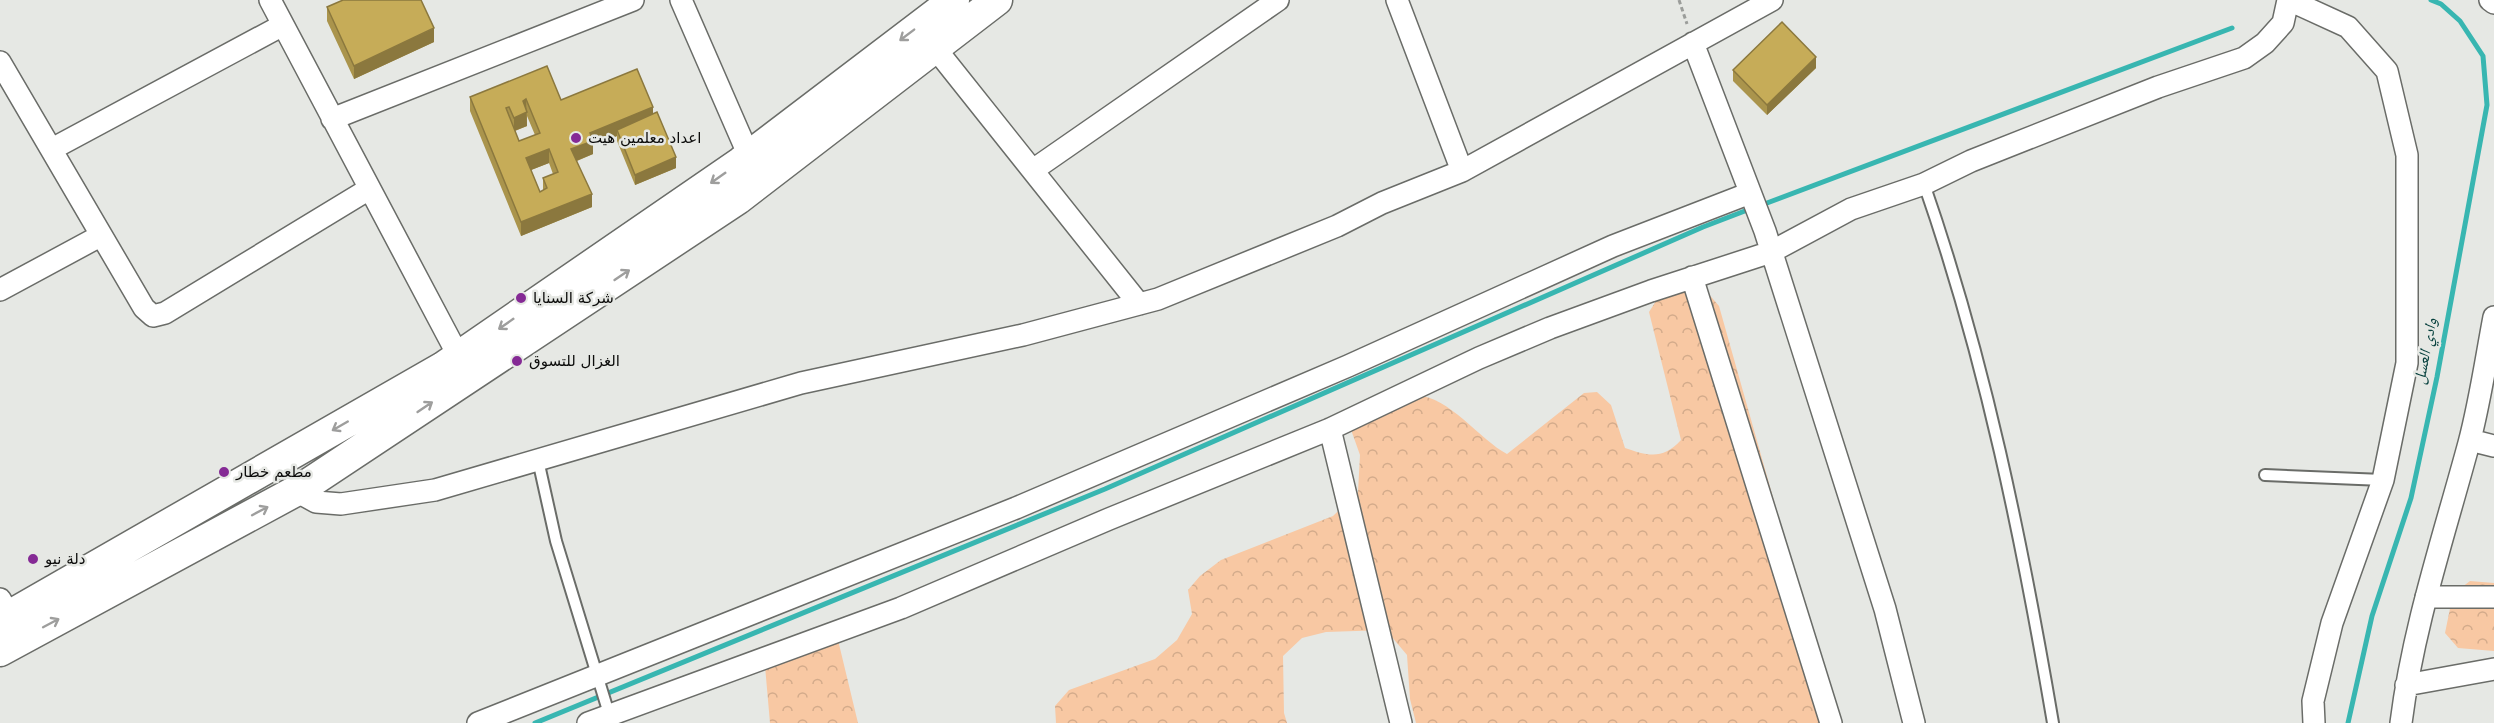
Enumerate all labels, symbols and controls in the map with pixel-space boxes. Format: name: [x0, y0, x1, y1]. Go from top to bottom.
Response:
one-way arrow: [900, 29, 916, 42]
place label: اعداد معلمين هيت: [588, 129, 701, 147]
marker: اعداد معلمين هيت: [569, 131, 583, 145]
one-way arrow: [710, 172, 727, 184]
one-way arrow: [613, 269, 630, 281]
place label: شركة السنايا: [533, 289, 614, 307]
marker: شركة السنايا: [514, 291, 528, 305]
water label: وادي العسل: [2409, 316, 2444, 386]
one-way arrow: [498, 318, 514, 330]
place label: الغزال للتسوق: [529, 352, 620, 370]
marker: الغزال للتسوق: [510, 354, 524, 368]
one-way arrow: [416, 400, 433, 413]
one-way arrow: [332, 421, 349, 433]
place label: مطعم خطار: [235, 463, 312, 481]
marker: مطعم خطار: [217, 465, 231, 479]
one-way arrow: [251, 505, 268, 517]
place label: دلة نيو: [44, 550, 86, 568]
marker: دلة نيو: [26, 552, 40, 566]
one-way arrow: [42, 617, 60, 628]

